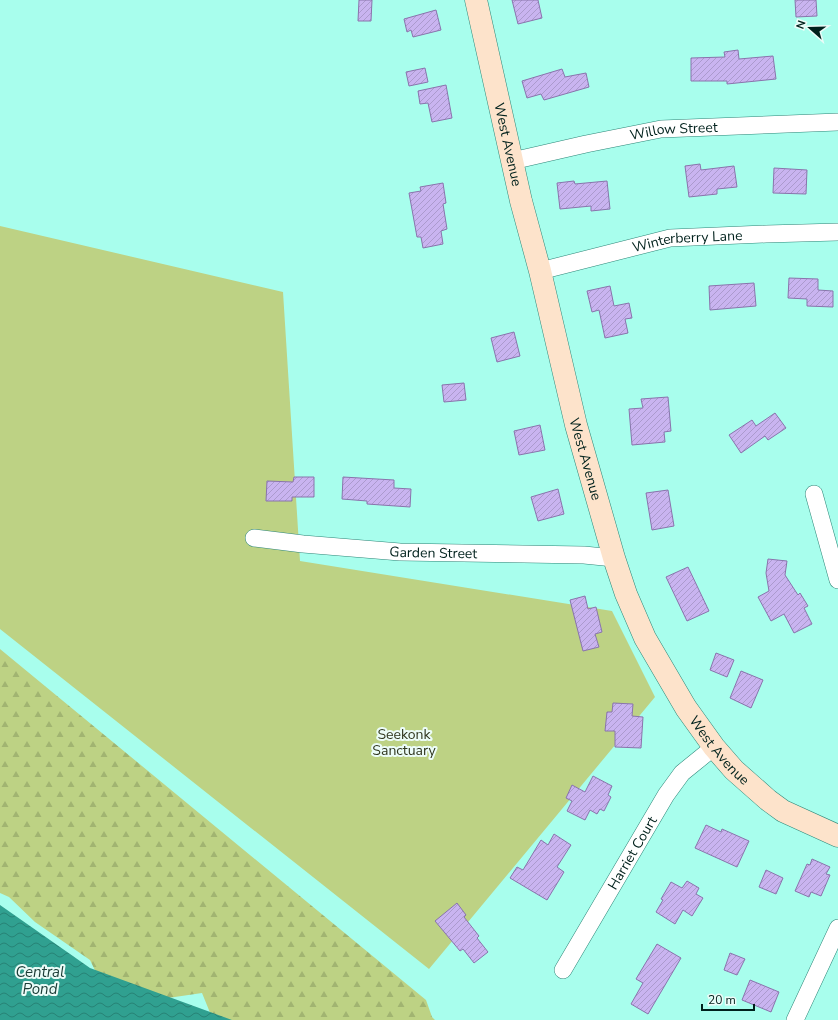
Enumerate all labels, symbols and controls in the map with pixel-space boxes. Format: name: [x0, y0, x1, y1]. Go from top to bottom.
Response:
north arrow: [790, 8, 830, 48]
text: N: [793, 18, 810, 31]
street label: West Avenue: [490, 101, 527, 188]
street label: Willow Street: [628, 117, 718, 144]
street label: Winterberry Lane: [630, 225, 743, 257]
street label: West Avenue: [565, 416, 607, 502]
street label: Garden Street: [389, 542, 478, 563]
street label: West Avenue: [685, 712, 754, 789]
park label: Seekonk Sanctuary: [372, 725, 436, 760]
street label: Harriet Court: [603, 812, 661, 893]
water label: Central Pond: [15, 962, 65, 999]
scale bar: [702, 986, 754, 1012]
text: 20 m: [708, 992, 736, 1008]

